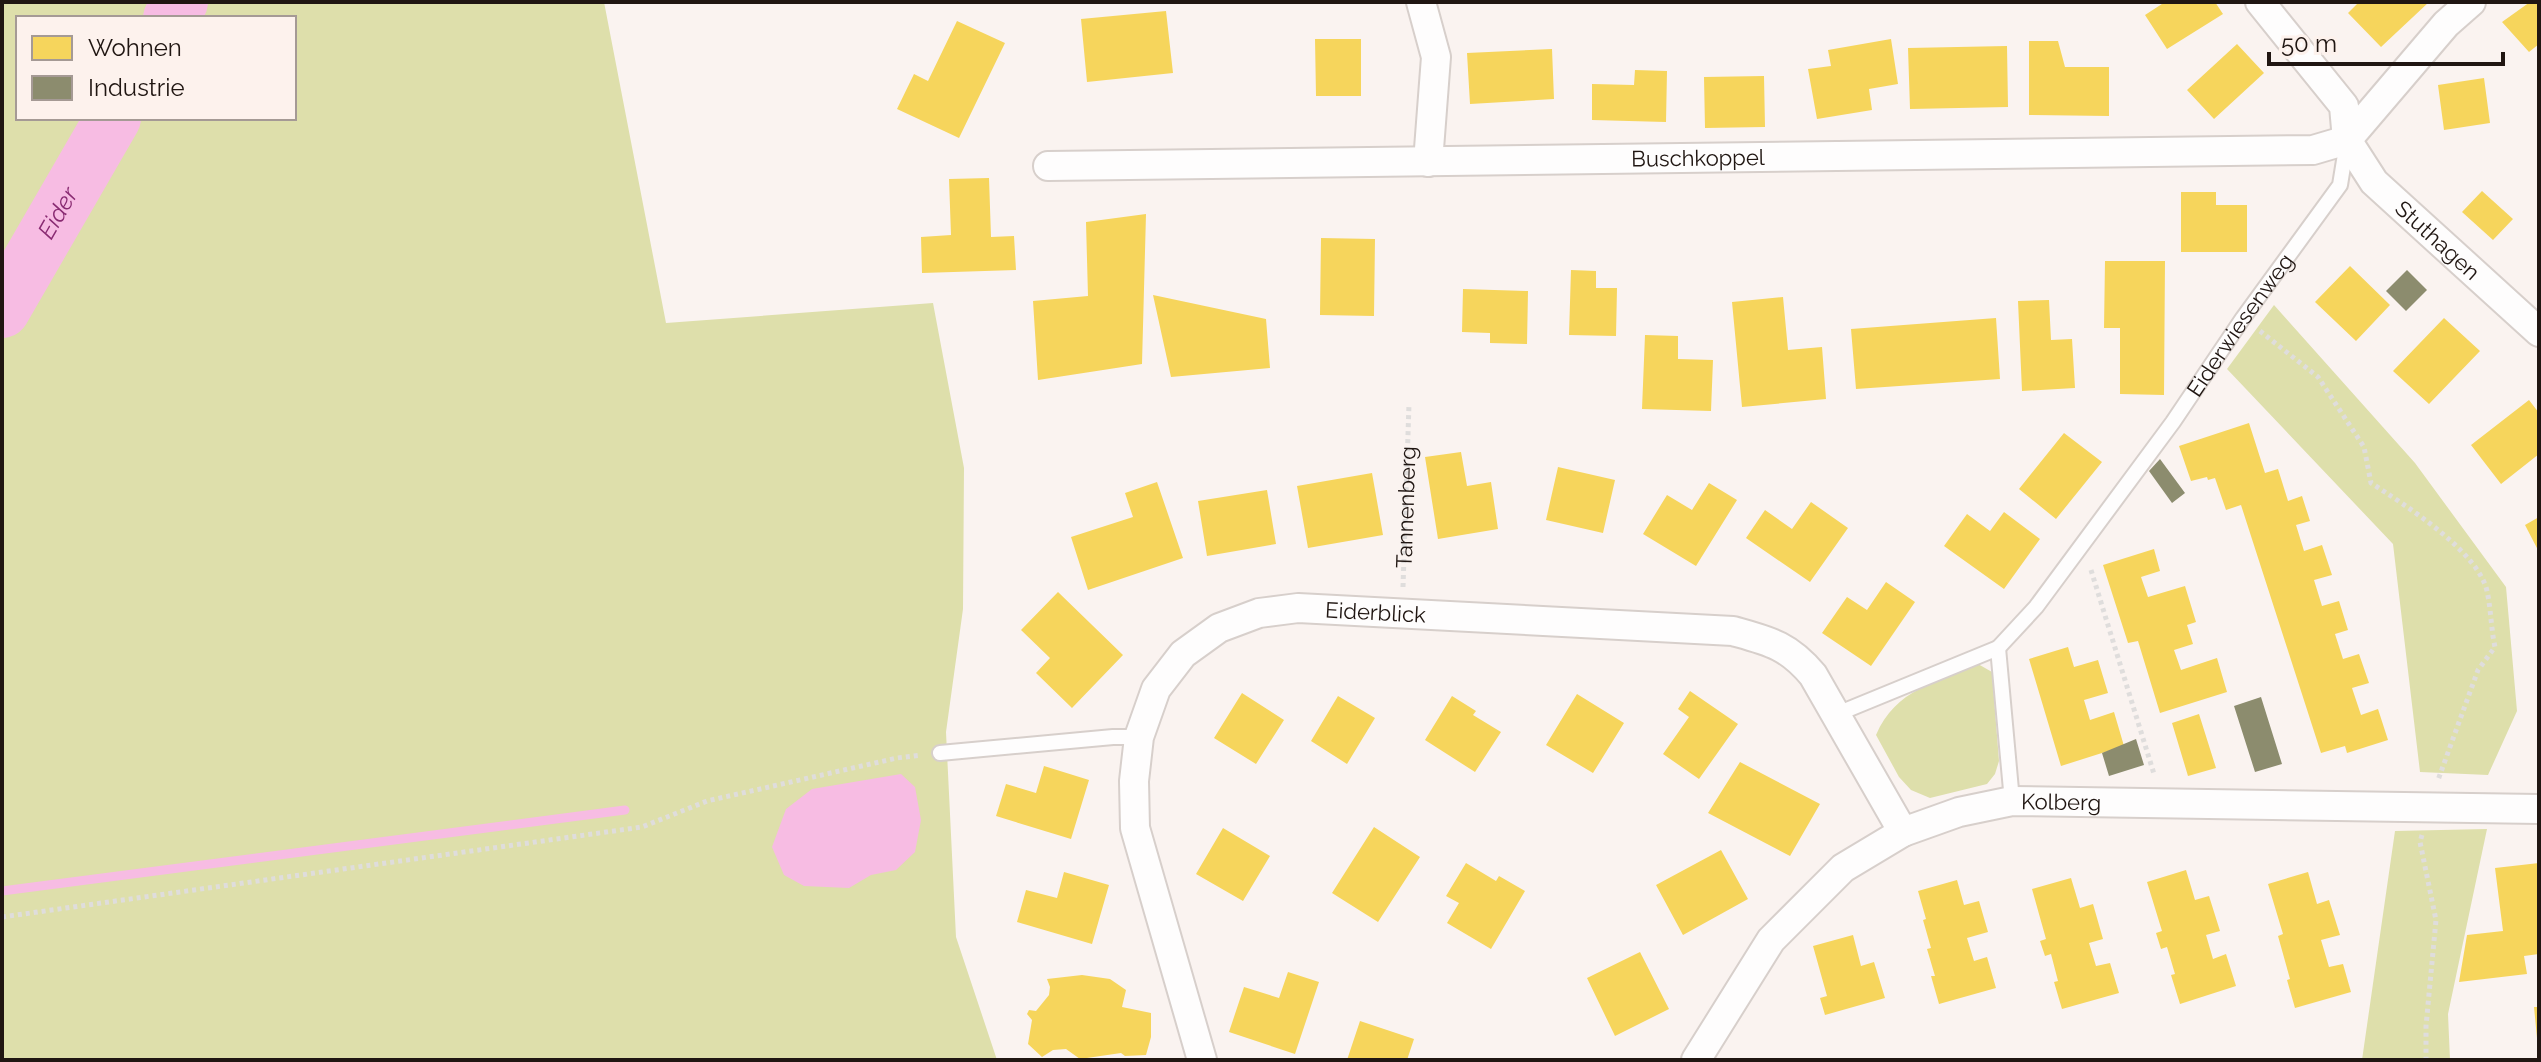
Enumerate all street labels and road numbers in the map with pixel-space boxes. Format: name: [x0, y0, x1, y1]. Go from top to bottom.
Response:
street label: Buschkoppel: [1631, 144, 1765, 172]
street label: Stuthagen: [2390, 195, 2485, 285]
street label: Eiderwiesenweg: [2181, 248, 2299, 401]
street label: Tannenberg: [1391, 446, 1421, 568]
street label: Eiderblick: [1325, 596, 1427, 628]
street label: Kolberg: [2021, 788, 2101, 815]

